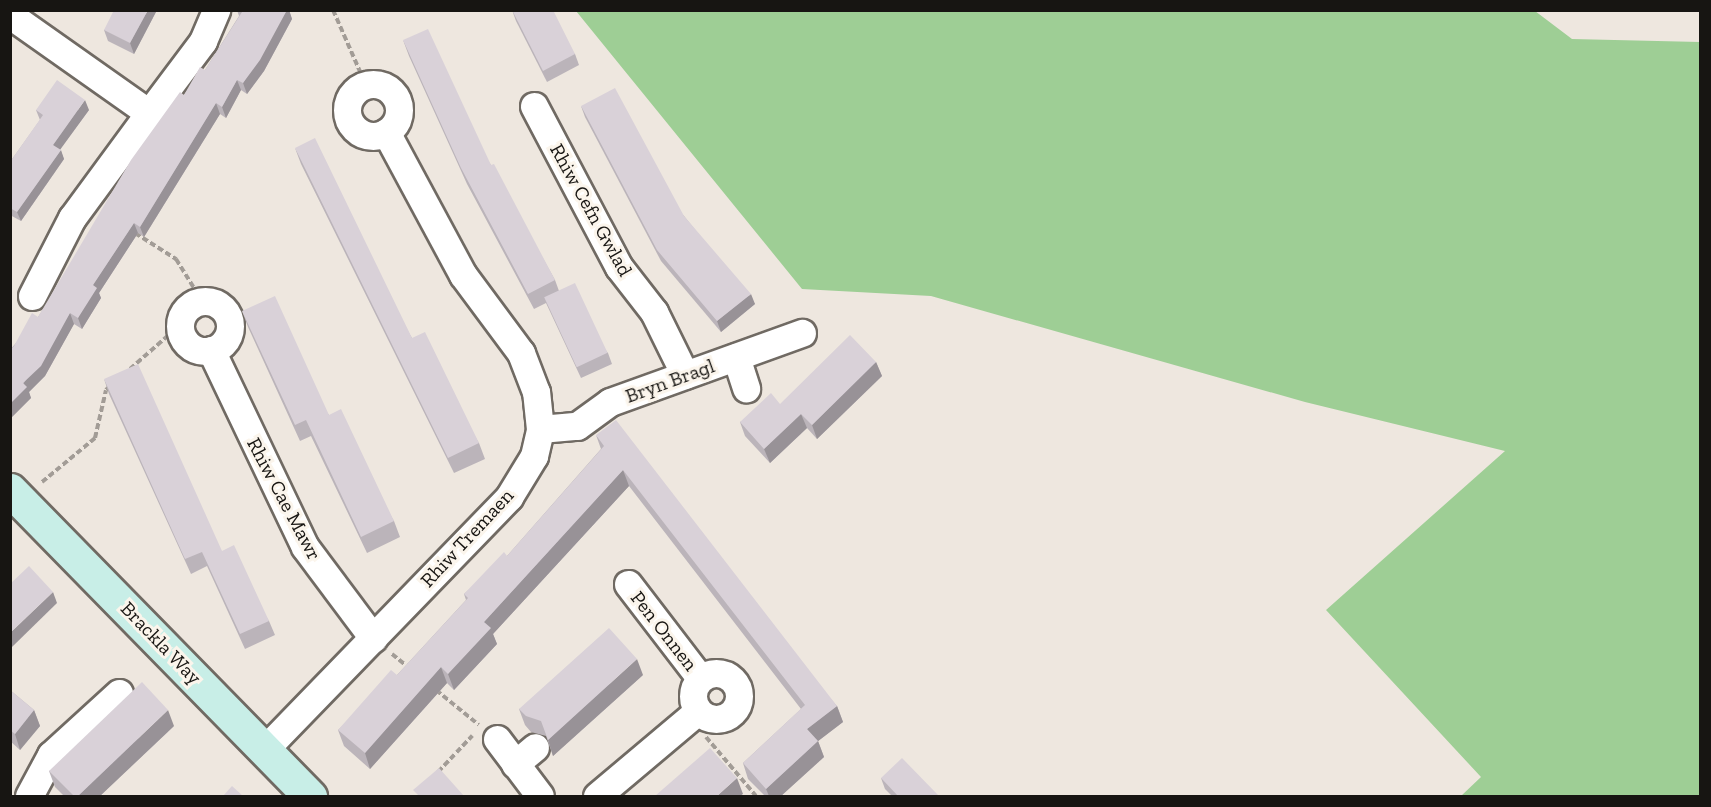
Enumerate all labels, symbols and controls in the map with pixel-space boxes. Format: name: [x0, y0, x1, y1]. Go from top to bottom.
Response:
street label: Rhiw Cefn Gwlad: [545, 139, 637, 281]
street label: Bryn Bragl: [622, 354, 718, 408]
street label: Rhiw Cae Mawr: [242, 433, 326, 565]
street label: Rhiw Tremaen: [415, 484, 519, 592]
street label: Pen Onnen: [625, 586, 703, 676]
street label: Brackla Way: [115, 596, 207, 690]

